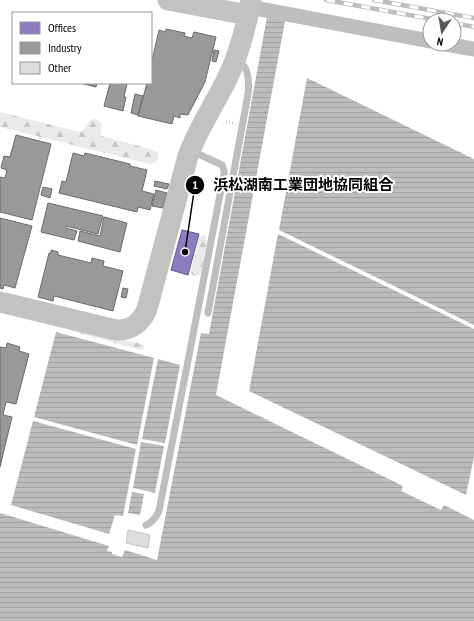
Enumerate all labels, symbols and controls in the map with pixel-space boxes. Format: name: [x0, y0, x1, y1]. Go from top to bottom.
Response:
legend: [12, 12, 152, 84]
north arrow: [422, 12, 462, 52]
text: Offices: [48, 20, 76, 35]
text: N: [436, 34, 444, 49]
text: Industry: [48, 40, 82, 55]
text: Other: [48, 60, 72, 75]
callout: 浜松湖南工業団地協同組合: [185, 171, 401, 198]
text: 浜松湖南工業団地協同組合: [213, 175, 394, 194]
text: 1: [192, 177, 198, 192]

